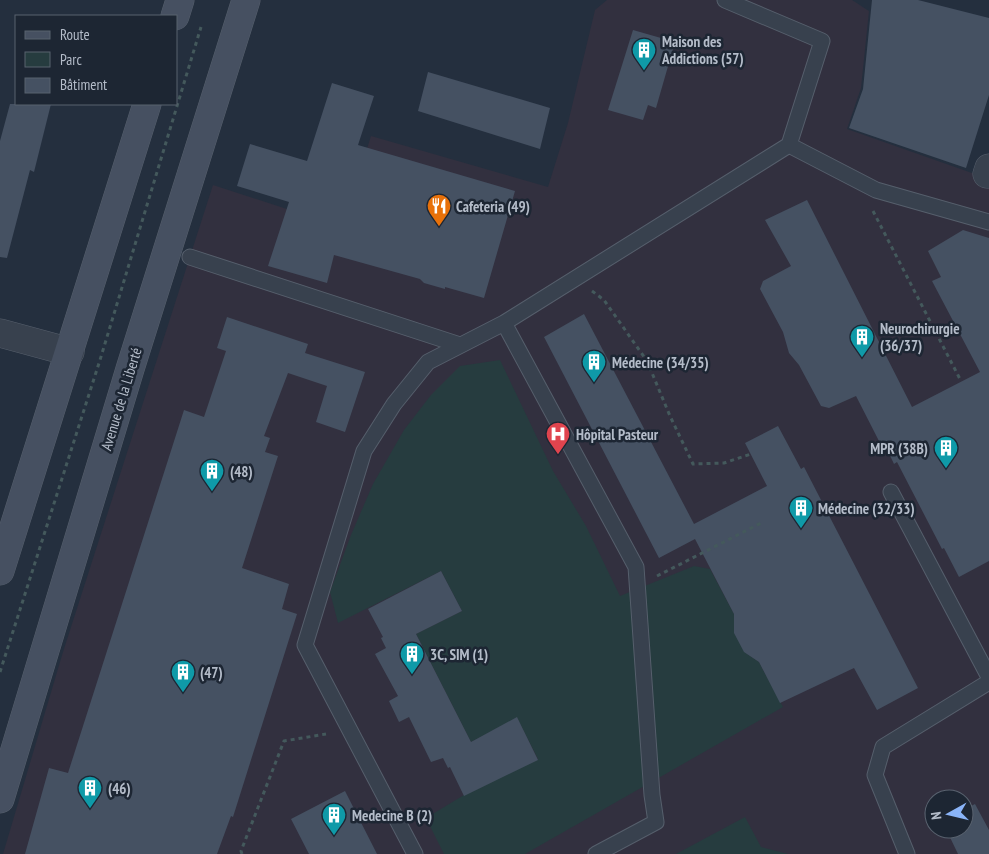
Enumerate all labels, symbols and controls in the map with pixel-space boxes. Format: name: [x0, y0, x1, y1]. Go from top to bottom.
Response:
legend: [15, 15, 178, 105]
text: Route: [60, 25, 90, 44]
place label: Maison des Addictions (57): [661, 32, 744, 68]
building icon: Maison des Addictions (57): [631, 37, 657, 71]
text: Parc: [60, 50, 82, 69]
text: Bâtiment: [60, 75, 107, 94]
restaurant icon: Cafeteria (49): [426, 193, 452, 227]
place label: Cafeteria (49): [456, 197, 530, 216]
place label: Neurochirurgie (36/37): [880, 319, 960, 355]
building icon: Neurochirurgie (36/37): [849, 324, 875, 358]
street label: Avenue de la Liberté: [96, 345, 146, 453]
building icon: Médecine (34/35): [581, 349, 607, 383]
place label: Médecine (34/35): [612, 353, 709, 372]
hospital icon: Hôpital Pasteur: [545, 421, 571, 455]
place label: Hôpital Pasteur: [576, 425, 659, 444]
building icon: MPR (38B): [933, 435, 959, 469]
place label: MPR (38B): [870, 439, 928, 458]
building icon: (48): [199, 458, 225, 492]
place label: (48): [230, 462, 253, 481]
building icon: Médecine (32/33): [788, 495, 814, 529]
place label: Médecine (32/33): [818, 499, 915, 518]
building icon: 3C, SIM (1): [399, 641, 425, 675]
place label: 3C, SIM (1): [430, 645, 488, 664]
building icon: (47): [170, 659, 196, 693]
place label: (47): [200, 663, 223, 682]
building icon: (46): [77, 775, 103, 809]
place label: (46): [108, 779, 131, 798]
north arrow: [924, 789, 974, 839]
building icon: Medecine B (2): [321, 802, 347, 836]
place label: Medecine B (2): [352, 806, 432, 825]
text: N: [927, 811, 946, 821]

